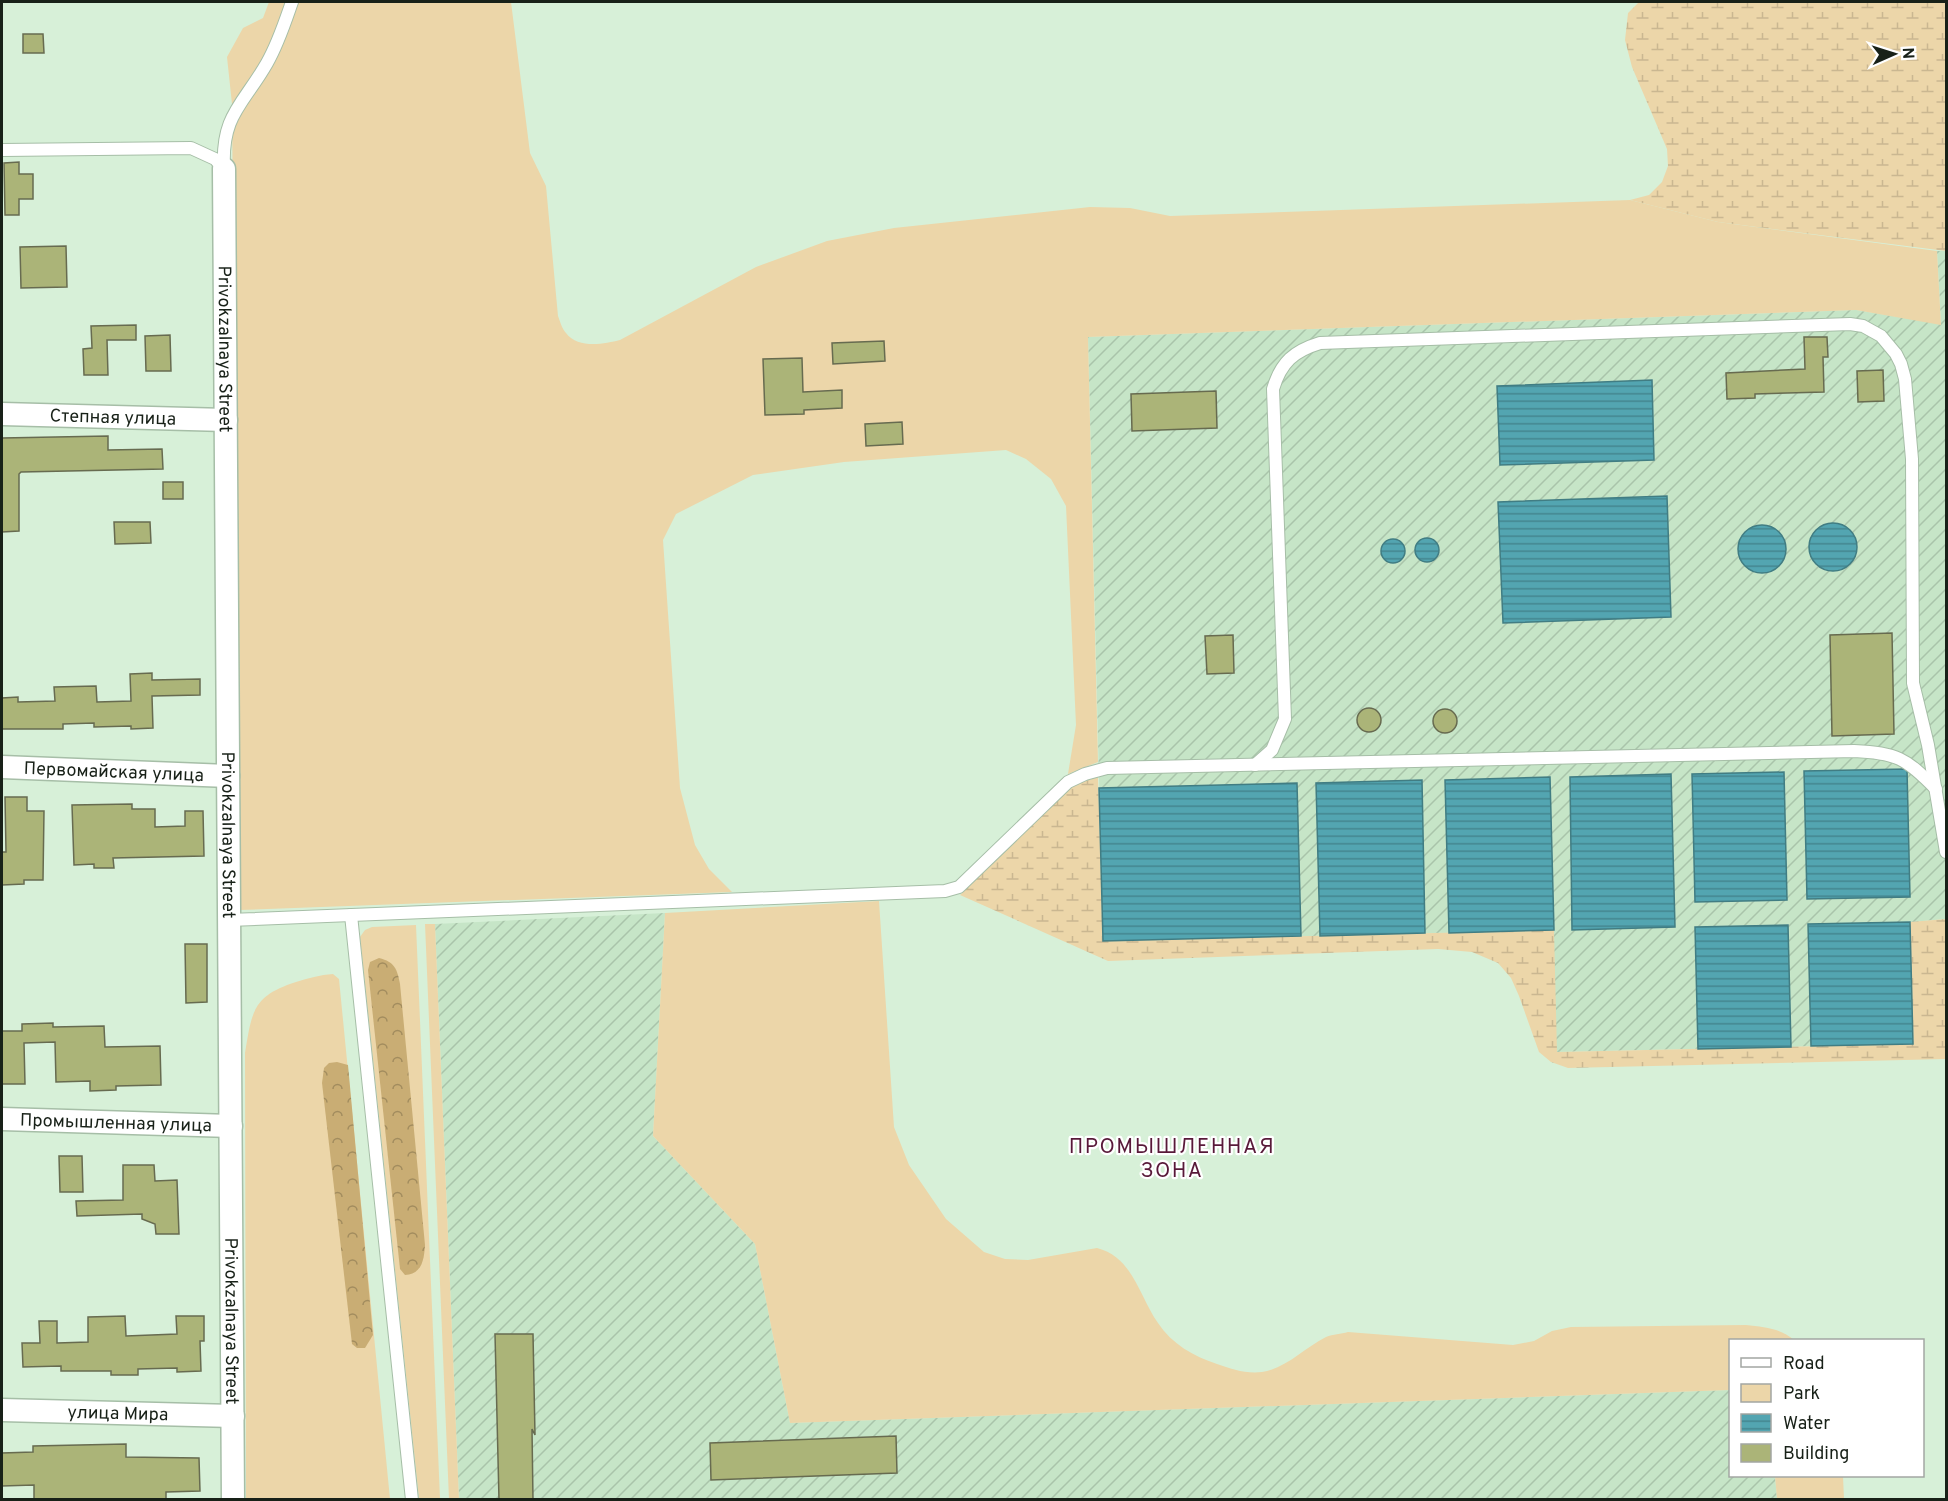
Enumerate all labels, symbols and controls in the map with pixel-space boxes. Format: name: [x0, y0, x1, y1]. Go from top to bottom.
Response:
north arrow: [1864, 24, 1924, 84]
text: N: [1897, 47, 1917, 60]
street label: Privokzalnaya Street: [212, 265, 236, 433]
street label: Степная улица: [49, 405, 176, 432]
street label: Privokzalnaya Street: [215, 751, 239, 919]
street label: Первомайская улица: [23, 758, 204, 788]
street label: Промышленная улица: [20, 1110, 212, 1138]
district label: ПРОМЫШЛЕННАЯ ЗОНА: [1069, 1134, 1275, 1185]
street label: Privokzalnaya Street: [218, 1237, 242, 1405]
legend: [1729, 1339, 1924, 1477]
text: Road: [1783, 1353, 1825, 1376]
text: Park: [1783, 1383, 1820, 1406]
street label: улица Мира: [67, 1402, 169, 1427]
text: Water: [1783, 1413, 1830, 1436]
text: Building: [1783, 1443, 1849, 1466]

